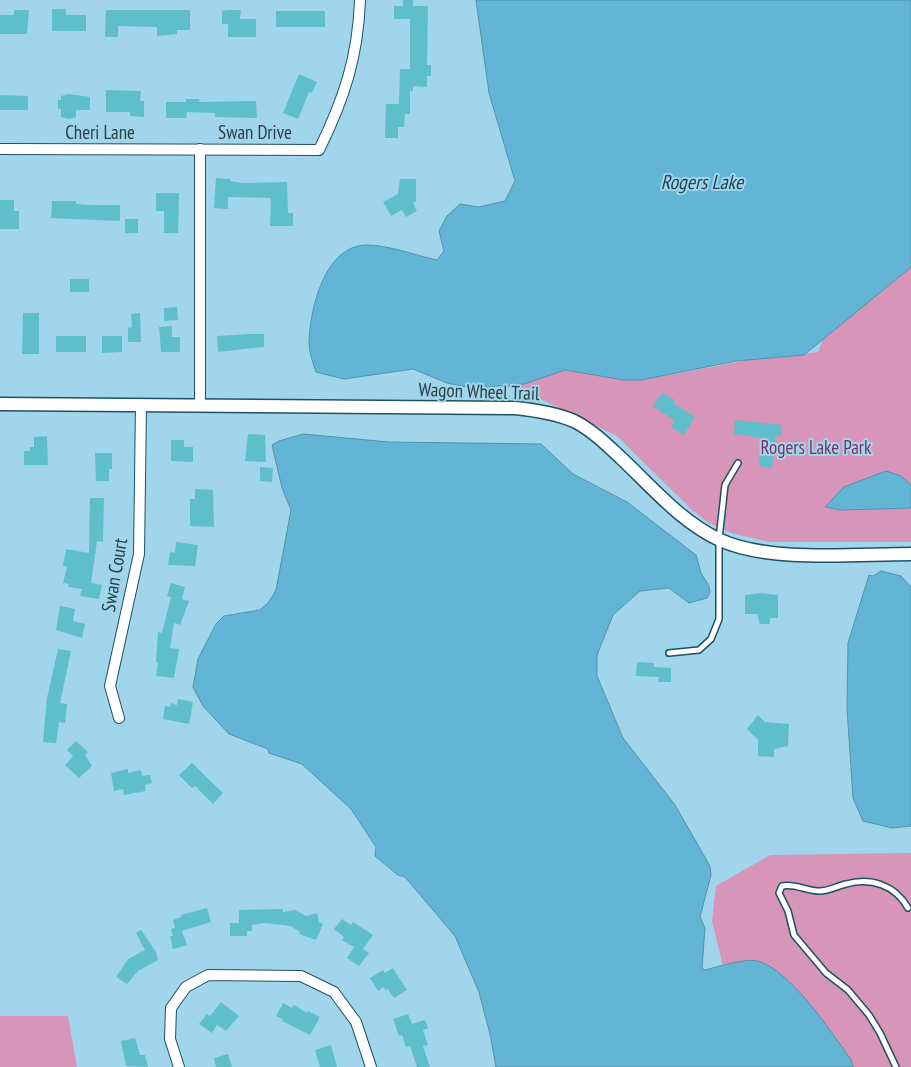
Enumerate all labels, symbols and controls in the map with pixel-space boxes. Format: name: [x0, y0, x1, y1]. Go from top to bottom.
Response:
street label: Cheri Lane: [65, 120, 135, 144]
street label: Swan Drive: [218, 120, 292, 144]
water label: Rogers Lake: [661, 169, 745, 195]
street label: Wagon Wheel Trail: [418, 377, 540, 405]
park label: Rogers Lake Park: [761, 435, 872, 459]
street label: Swan Court: [96, 535, 132, 614]

